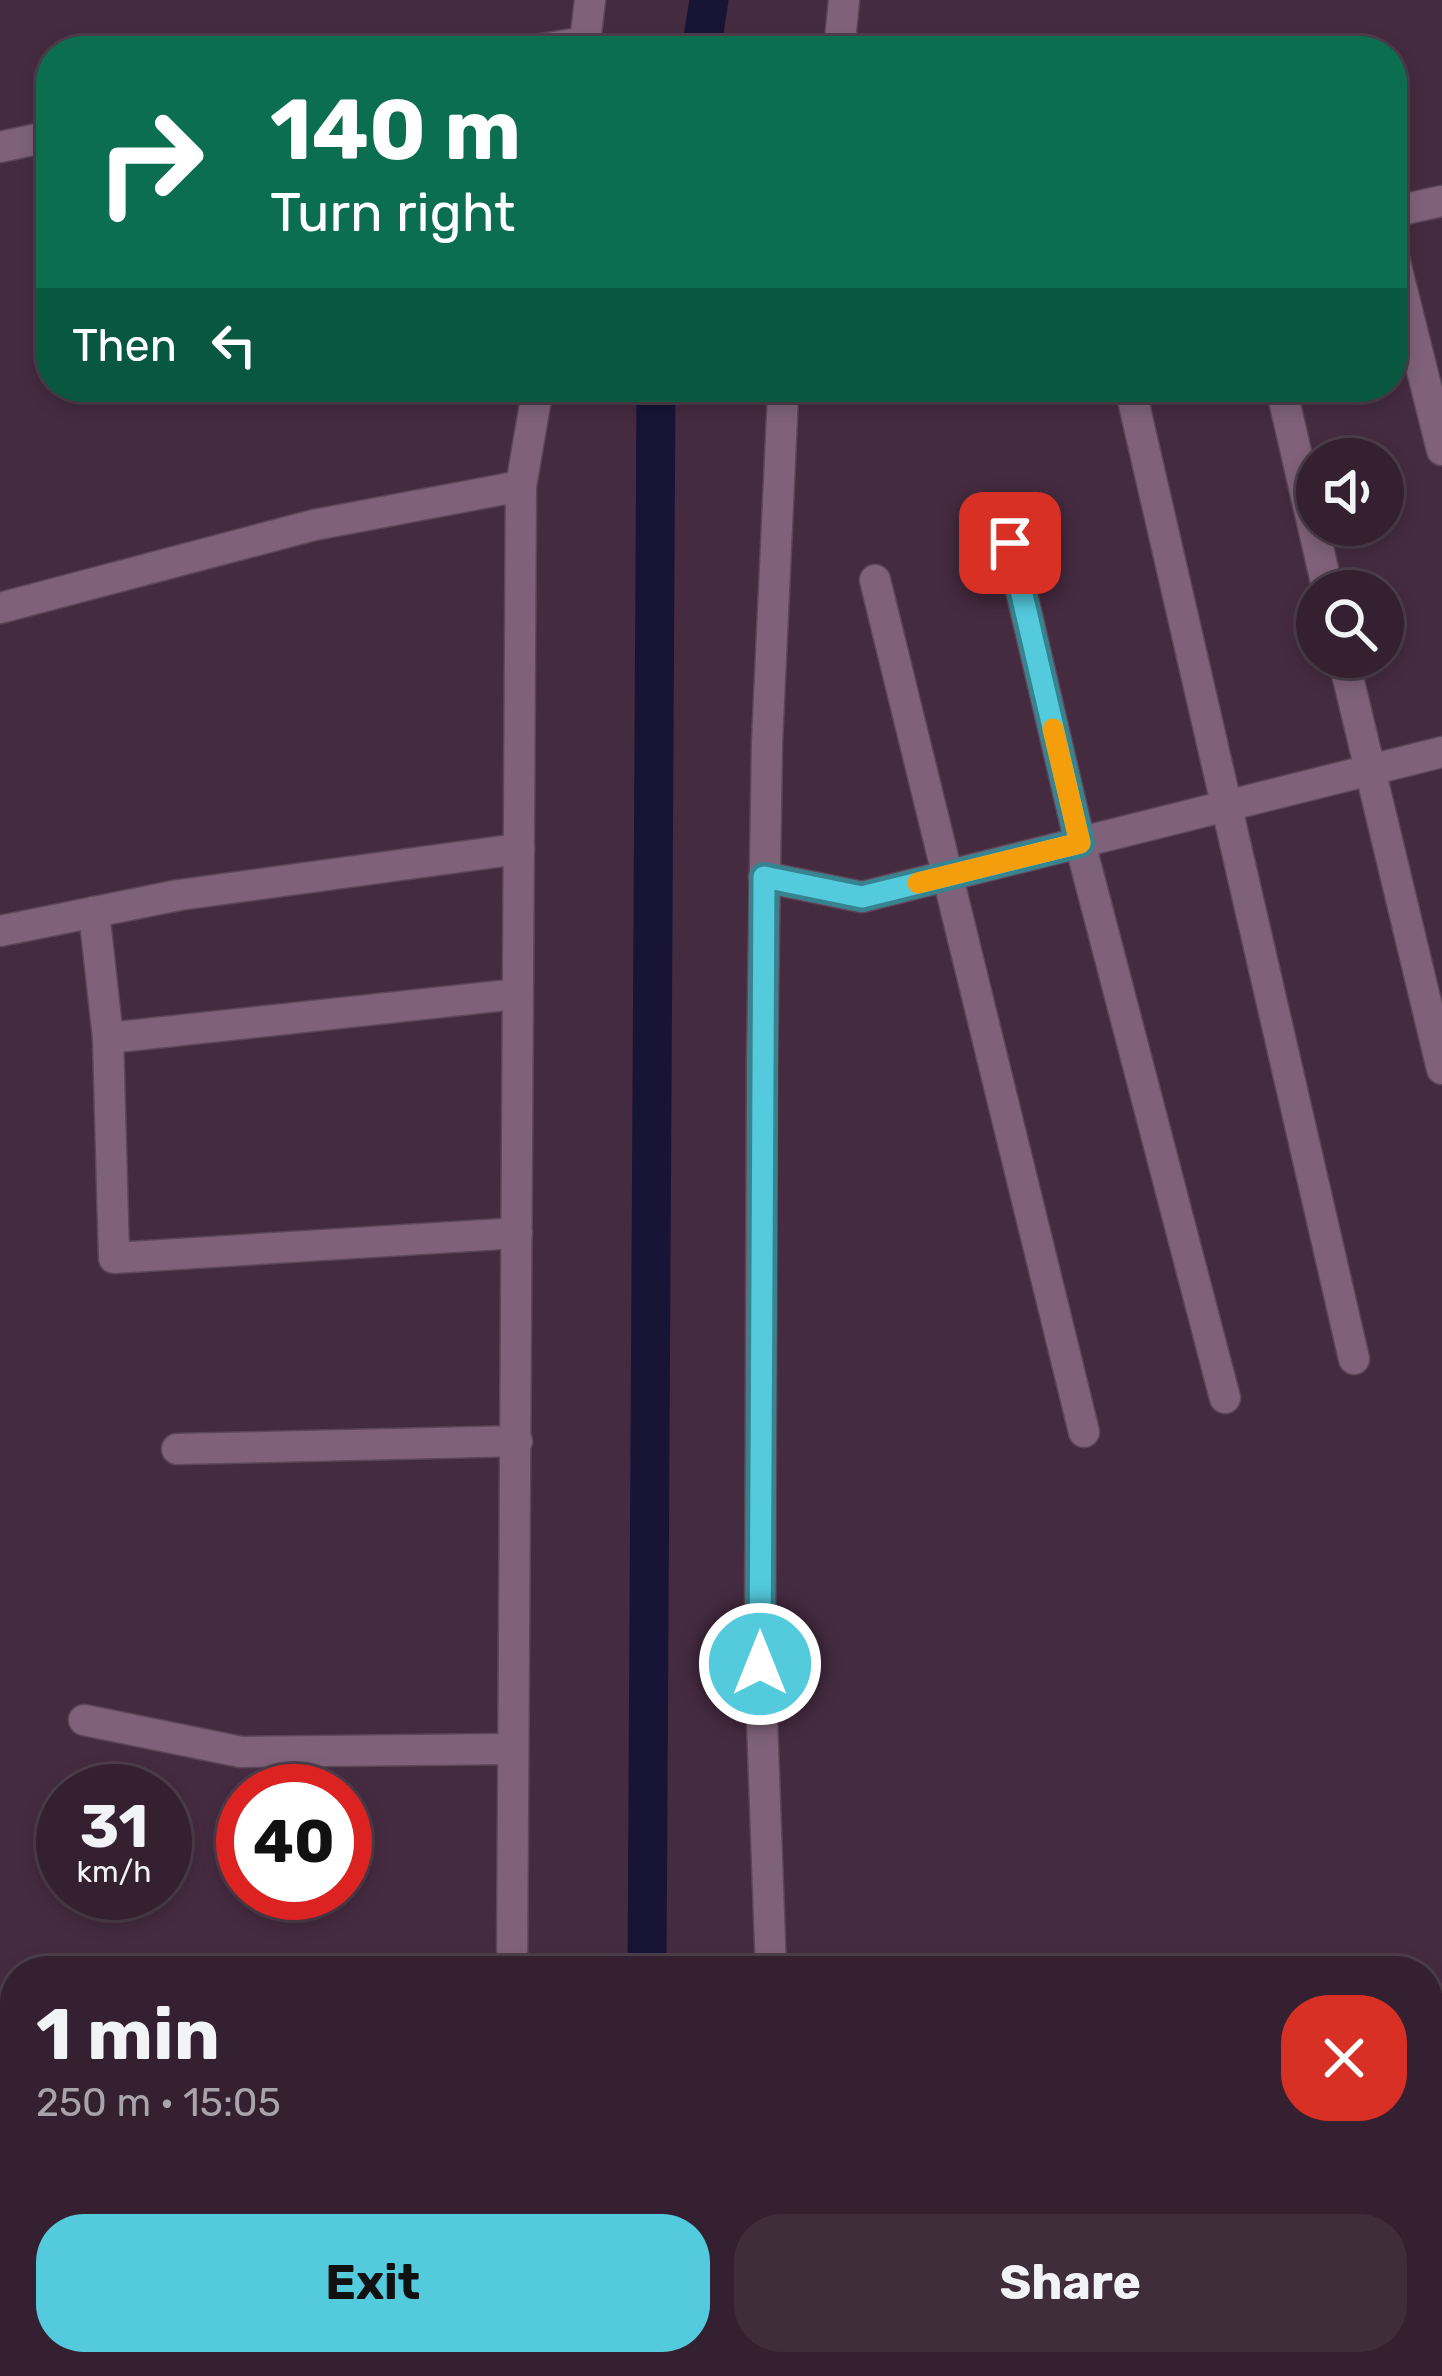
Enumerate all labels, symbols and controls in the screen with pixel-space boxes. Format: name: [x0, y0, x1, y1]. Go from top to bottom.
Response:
text: 140 m: [270, 80, 521, 180]
icon: right: [72, 84, 228, 240]
text: Turn right: [270, 181, 515, 245]
icon: left: [201, 312, 267, 378]
text: Then: [72, 319, 177, 372]
map controls: [1296, 438, 1404, 678]
button: sound: [1296, 438, 1404, 546]
pin: [959, 492, 1061, 594]
icon: arrive: [977, 510, 1043, 576]
button: search: [1296, 570, 1404, 678]
position arrow: [697, 1601, 823, 1727]
speed limit sign: 40: [216, 1764, 372, 1920]
text: 31: [80, 1791, 148, 1862]
text: km/h: [77, 1854, 151, 1890]
text: 1 min: [36, 1992, 220, 2077]
button: close: [1281, 1995, 1407, 2121]
text: 250 m · 15:05: [36, 2080, 281, 2126]
button: Exit: [36, 2214, 710, 2352]
button: Share: [734, 2214, 1407, 2352]

